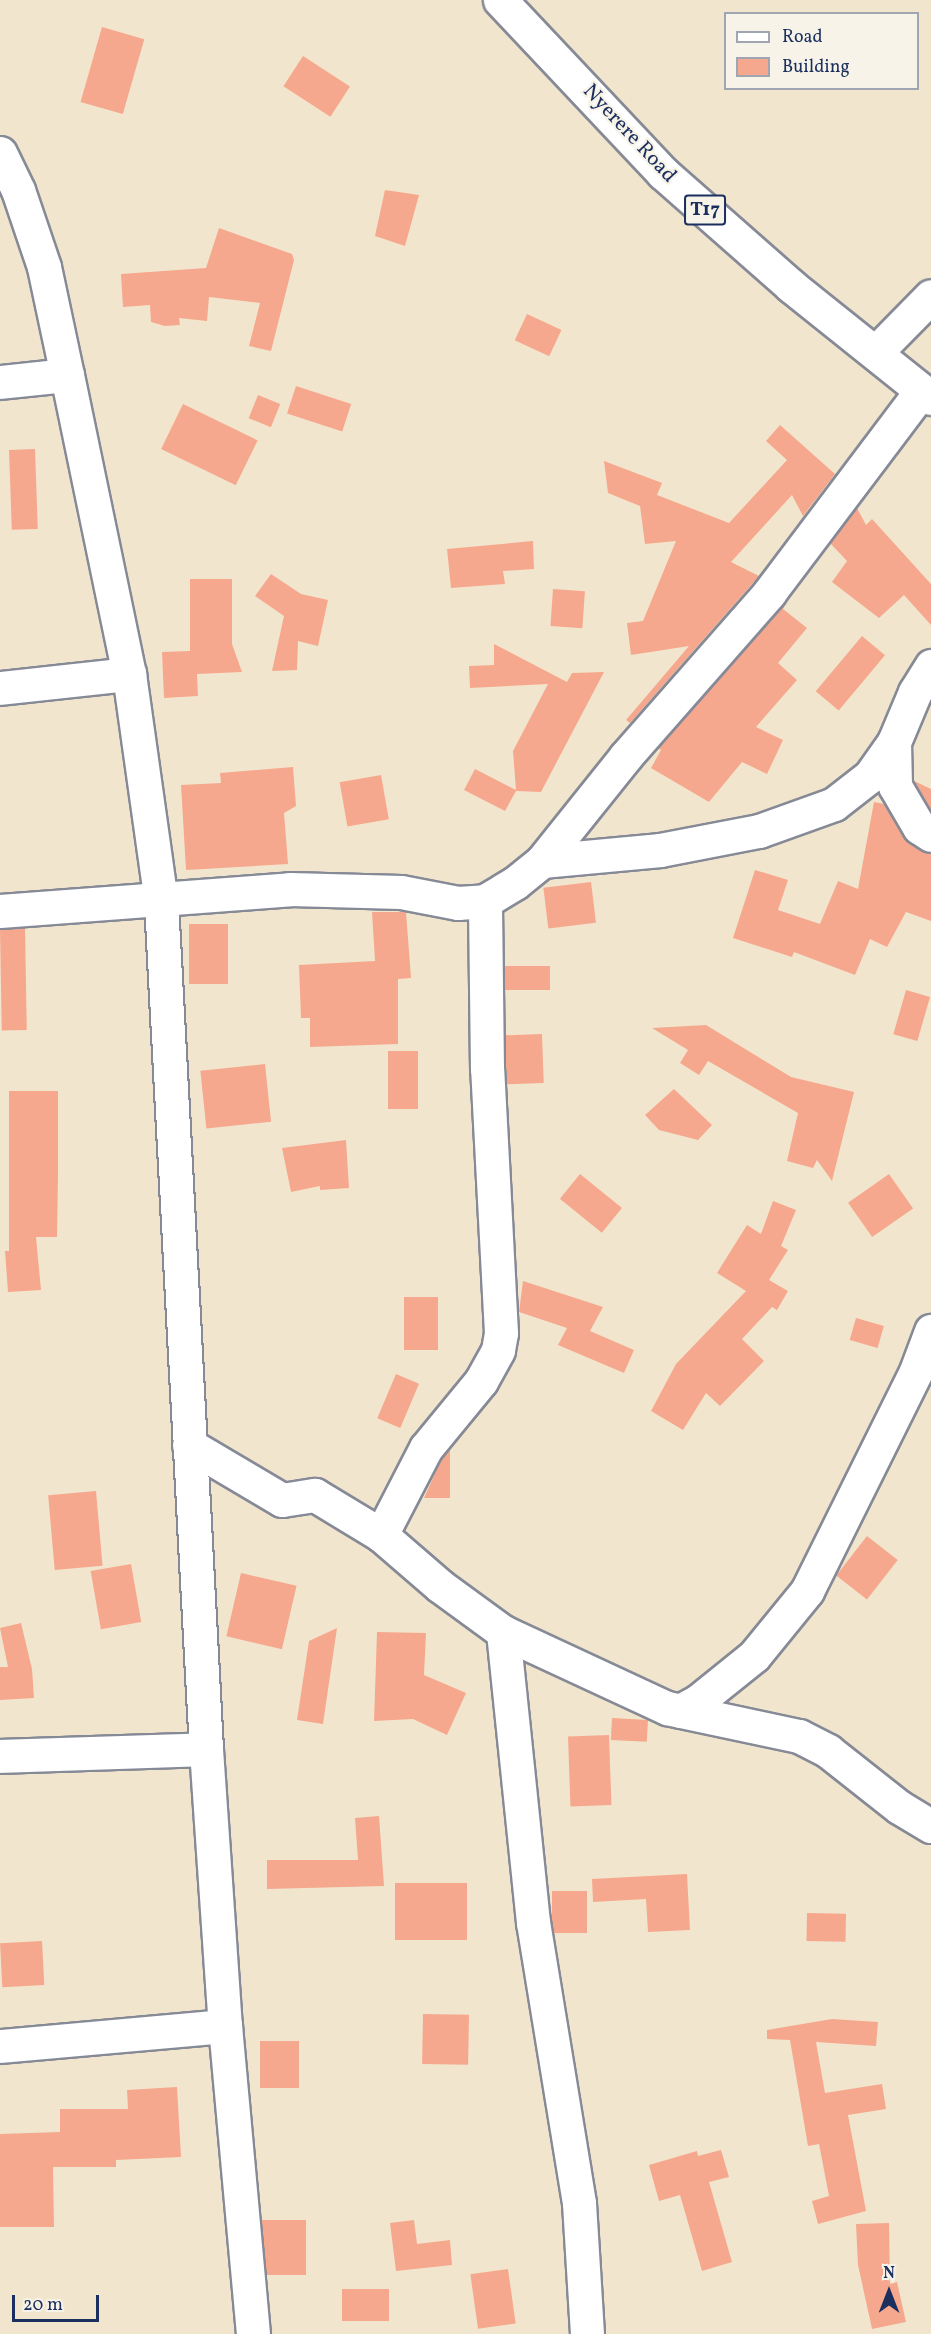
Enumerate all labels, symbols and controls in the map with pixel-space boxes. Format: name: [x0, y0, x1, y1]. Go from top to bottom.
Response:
legend: [724, 12, 919, 90]
text: Road: [782, 25, 823, 50]
text: Building: [782, 55, 850, 80]
street label: Nyerere Road: [577, 79, 681, 189]
road number: T17: [684, 193, 726, 227]
north arrow: [859, 2262, 919, 2322]
text: N: [883, 2263, 895, 2285]
scale bar: [15, 2283, 102, 2321]
text: 20 m: [23, 2293, 63, 2318]

